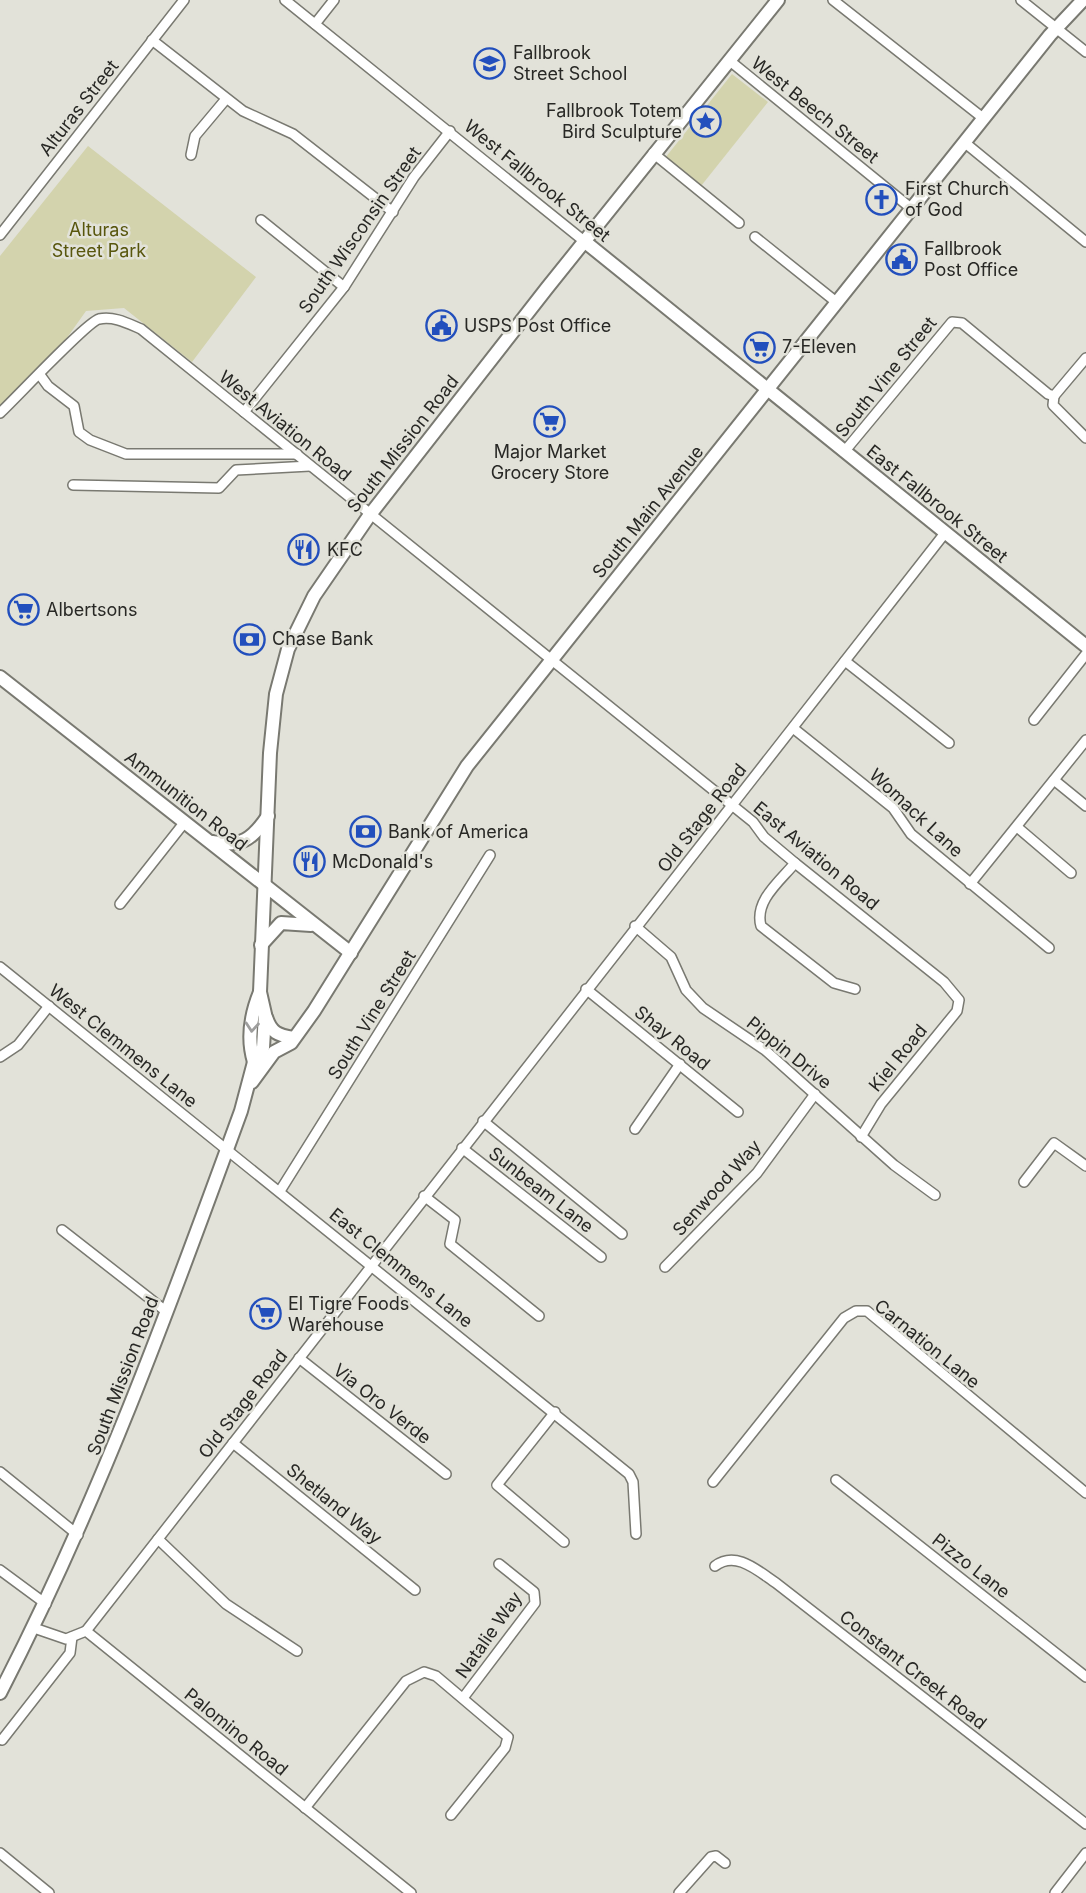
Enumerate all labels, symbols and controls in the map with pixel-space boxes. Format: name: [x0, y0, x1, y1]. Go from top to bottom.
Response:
place label: Fallbrook Street School: [513, 42, 627, 84]
school or university icon: Fallbrook Street School: [473, 46, 507, 80]
street label: West Beech Street: [748, 52, 883, 167]
street label: Alturas Street: [35, 56, 123, 160]
place label: Fallbrook Totem Bird Sculpture: [546, 100, 682, 142]
place icon: Fallbrook Totem Bird Sculpture: [688, 104, 722, 138]
street label: West Fallbrook Street: [460, 115, 615, 246]
street label: South Wisconsin Street: [294, 142, 425, 317]
place label: First Church of God: [905, 178, 1009, 220]
church icon: First Church of God: [865, 182, 899, 216]
park label: Alturas Street Park: [52, 219, 146, 261]
place label: Fallbrook Post Office: [924, 238, 1018, 280]
public building icon: Fallbrook Post Office: [884, 242, 918, 276]
public building icon: USPS Post Office: [424, 309, 458, 343]
street label: South Vine Street: [831, 312, 941, 441]
place label: USPS Post Office: [464, 315, 611, 336]
supermarket icon: 7-Eleven: [742, 330, 776, 364]
place label: 7-Eleven: [782, 336, 857, 357]
street label: West Aviation Road: [215, 366, 356, 485]
street label: South Mission Road: [342, 371, 463, 517]
supermarket icon: Major Market Grocery Store: [533, 405, 567, 439]
street label: East Fallbrook Street: [863, 440, 1012, 567]
place label: Major Market Grocery Store: [491, 441, 609, 483]
street label: South Main Avenue: [588, 441, 707, 582]
restaurant icon: KFC: [287, 533, 321, 567]
place label: KFC: [327, 539, 363, 560]
supermarket icon: Albertsons: [6, 593, 40, 627]
place label: Albertsons: [46, 599, 138, 620]
bank icon: Chase Bank: [232, 622, 266, 656]
place label: Chase Bank: [272, 628, 373, 649]
street label: Ammunition Road: [121, 746, 252, 855]
street label: Old Stage Road: [653, 759, 750, 876]
street label: Womack Lane: [865, 764, 967, 861]
street label: East Aviation Road: [749, 797, 883, 914]
bank icon: Bank of America: [348, 815, 382, 849]
place label: Bank of America: [388, 821, 529, 842]
restaurant icon: McDonald's: [292, 845, 326, 879]
place label: McDonald's: [332, 851, 433, 872]
street label: South Vine Street: [323, 946, 420, 1083]
street label: West Clemmens Lane: [45, 979, 202, 1112]
street label: Shay Road: [630, 1001, 714, 1074]
street label: Pippin Drive: [743, 1012, 836, 1093]
street label: Kiel Road: [864, 1020, 931, 1095]
one-way arrow: [245, 1022, 260, 1033]
street label: Senwood Way: [668, 1135, 765, 1240]
street label: Sunbeam Lane: [485, 1142, 598, 1237]
street label: East Clemmens Lane: [326, 1203, 477, 1332]
street label: South Mission Road: [83, 1293, 163, 1458]
place label: El Tigre Foods Warehouse: [288, 1293, 409, 1335]
street label: Carnation Lane: [870, 1295, 984, 1392]
supermarket icon: El Tigre Foods Warehouse: [248, 1297, 282, 1331]
street label: Old Stage Road: [194, 1345, 291, 1462]
street label: Via Oro Verde: [329, 1359, 435, 1448]
street label: Shetland Way: [282, 1459, 386, 1548]
street label: Pizzo Lane: [928, 1529, 1014, 1602]
street label: Natalie Way: [451, 1587, 526, 1682]
street label: Constant Creek Road: [836, 1606, 991, 1734]
street label: Palomino Road: [180, 1684, 292, 1780]

